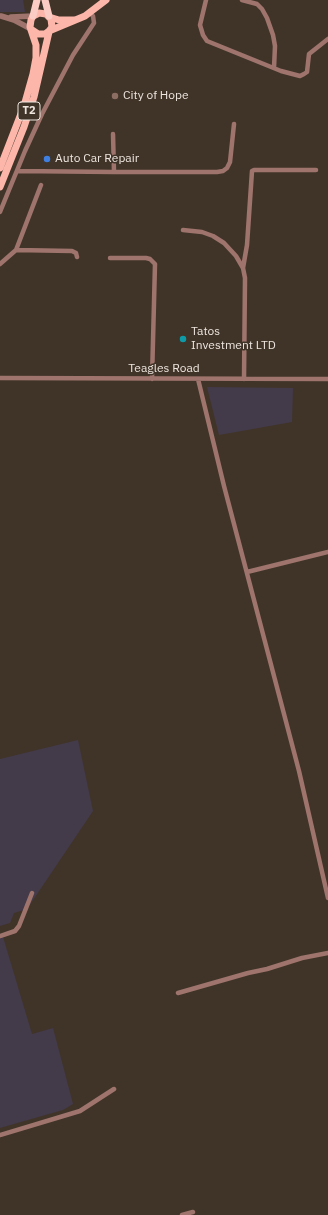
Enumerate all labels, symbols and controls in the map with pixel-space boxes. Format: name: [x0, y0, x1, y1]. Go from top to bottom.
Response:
place label: City of Hope: [123, 89, 189, 103]
marker: City of Hope: [110, 91, 120, 101]
road number: T2: [18, 102, 40, 120]
place label: Auto Car Repair: [55, 152, 139, 166]
marker: Auto Car Repair: [42, 154, 52, 164]
place label: Tatos Investment LTD: [191, 325, 276, 353]
marker: Tatos Investment LTD: [178, 334, 188, 344]
street label: Teagles Road: [128, 362, 200, 376]

